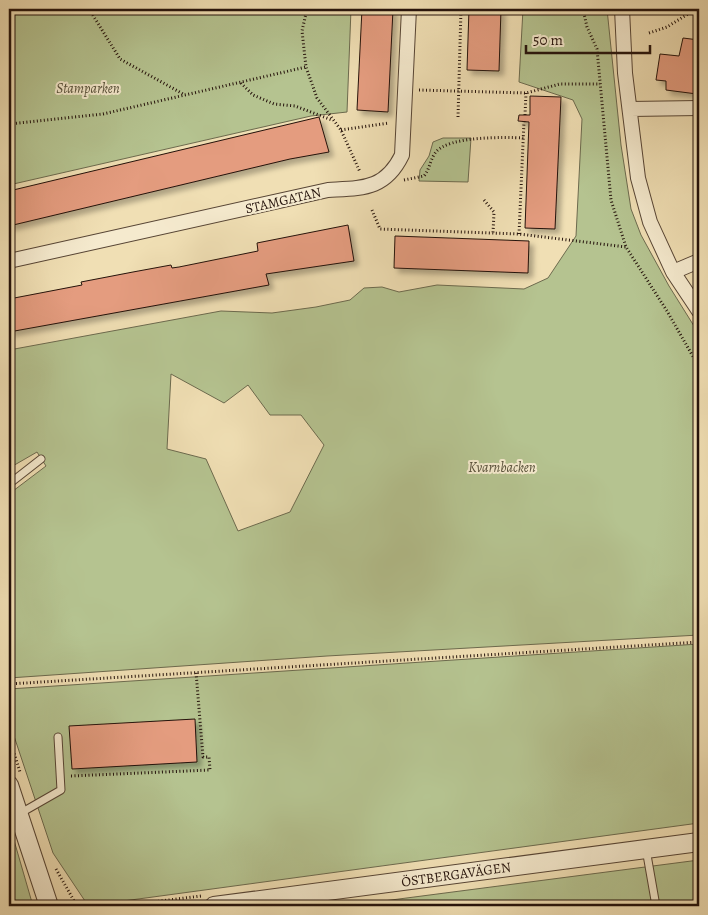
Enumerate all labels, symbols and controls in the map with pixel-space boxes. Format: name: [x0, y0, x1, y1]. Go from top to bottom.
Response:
scale bar: [526, 22, 649, 54]
text: 50 m: [533, 30, 563, 50]
park label: Stamparken: [56, 79, 120, 98]
street label: STAMGATAN: [243, 183, 323, 218]
park label: Kvarnbacken: [468, 458, 536, 477]
street label: ÖSTBERGAVÄGEN: [400, 857, 512, 892]

